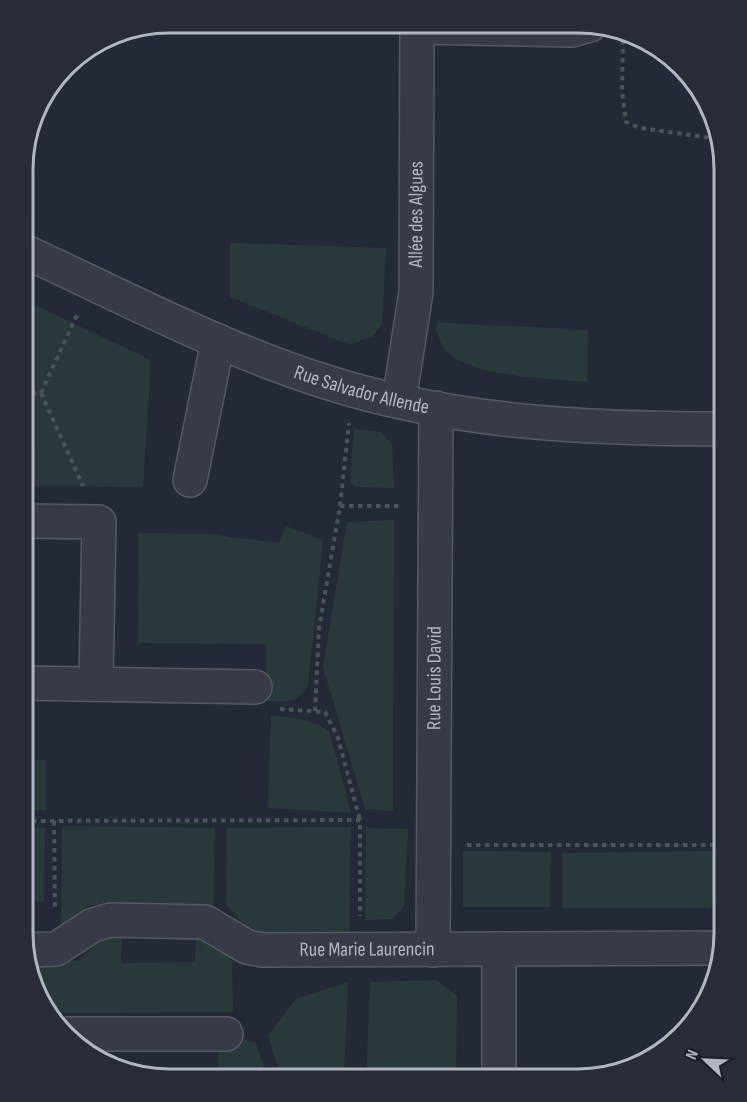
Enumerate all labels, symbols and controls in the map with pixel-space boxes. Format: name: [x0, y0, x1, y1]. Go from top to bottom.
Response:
street label: Allée des Algues: [404, 161, 428, 269]
street label: Rue Salvador Allende: [291, 360, 431, 419]
street label: Rue Louis David: [422, 626, 447, 730]
street label: Rue Marie Laurencin: [299, 937, 435, 962]
north arrow: [675, 1030, 735, 1090]
text: N: [682, 1047, 703, 1062]

